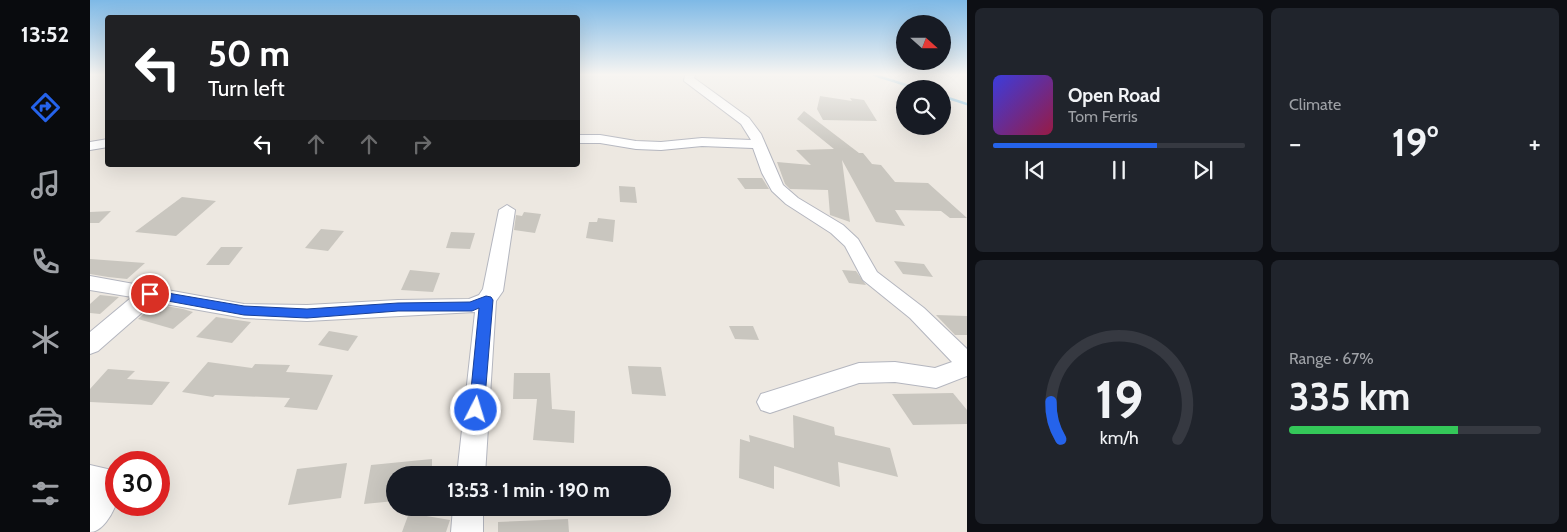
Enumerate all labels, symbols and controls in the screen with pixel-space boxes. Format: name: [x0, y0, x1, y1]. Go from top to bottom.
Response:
north arrow: [896, 15, 951, 70]
map controls: [896, 15, 951, 135]
text: 13:52: [21, 21, 69, 48]
text: 50 m: [208, 32, 290, 75]
icon: left: [125, 35, 190, 100]
text: Turn left: [208, 75, 285, 102]
button: search: [896, 80, 951, 135]
text: Open Road: [1068, 84, 1160, 107]
icon: directions: [28, 90, 63, 125]
text: Climate: [1289, 95, 1341, 114]
text: Tom Ferris: [1068, 107, 1138, 126]
text: 19°: [1392, 119, 1438, 166]
text: −: [1289, 126, 1301, 160]
text: +: [1529, 126, 1541, 160]
icon: left: [249, 130, 277, 158]
icon: ahead: [302, 130, 330, 158]
icon: ahead: [355, 130, 383, 158]
icon: right: [408, 130, 436, 158]
icon: previous: [1021, 156, 1049, 184]
icon: pause: [1105, 156, 1133, 184]
icon: next: [1189, 156, 1217, 184]
icon: music: [28, 167, 63, 202]
icon: phone: [28, 244, 63, 279]
pin: [129, 273, 171, 315]
icon: arrive: [136, 280, 164, 308]
icon: climate: [28, 322, 63, 357]
text: Range · 67%: [1289, 349, 1374, 368]
text: 19: [1095, 368, 1143, 431]
text: 335 km: [1289, 373, 1410, 420]
position arrow: [449, 383, 501, 435]
icon: car: [28, 399, 63, 434]
text: km/h: [1099, 427, 1139, 448]
speed limit sign: 30: [105, 451, 170, 516]
icon: filters: [28, 476, 63, 511]
text: 13:53 · 1 min · 190 m: [447, 479, 610, 502]

